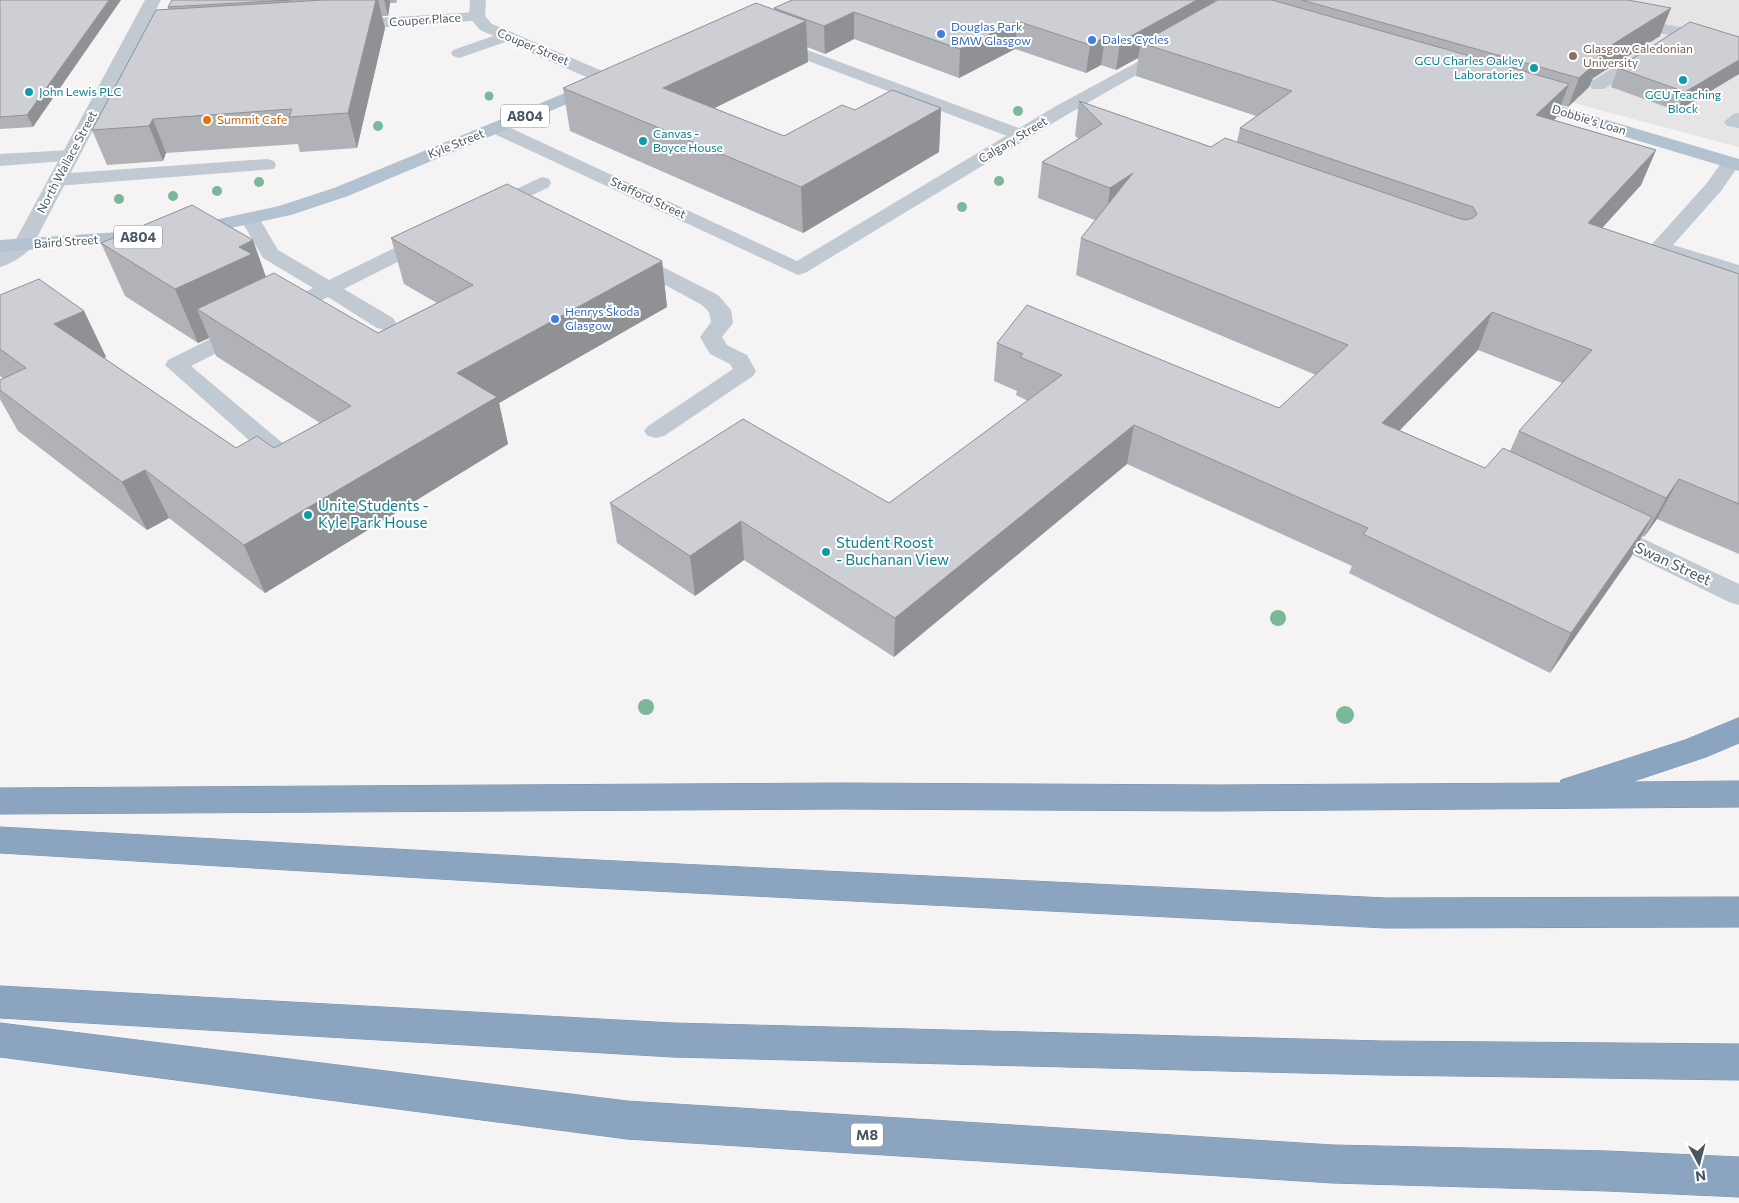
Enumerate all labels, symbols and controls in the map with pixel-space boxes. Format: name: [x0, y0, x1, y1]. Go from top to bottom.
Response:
street label: Couper Place: [389, 10, 461, 28]
place label: Douglas Park BMW Glasgow: [951, 19, 1031, 47]
street label: Couper Street: [495, 25, 571, 68]
marker: Douglas Park BMW Glasgow: [935, 28, 947, 40]
place label: Dales Cycles: [1102, 32, 1169, 46]
marker: Dales Cycles: [1086, 34, 1098, 46]
place label: Glasgow Caledonian University: [1583, 41, 1693, 69]
marker: Glasgow Caledonian University: [1567, 50, 1579, 62]
place label: GCU Charles Oakley Laboratories: [1415, 53, 1524, 81]
marker: GCU Charles Oakley Laboratories: [1528, 62, 1540, 74]
marker: GCU Teaching Block: [1677, 74, 1689, 86]
place label: John Lewis PLC: [39, 84, 122, 99]
marker: John Lewis PLC: [23, 86, 35, 98]
place label: GCU Teaching Block: [1645, 87, 1722, 115]
street label: Dobbie's Loan: [1550, 101, 1628, 137]
road number: A804: [501, 104, 549, 128]
street label: North Wallace Street: [33, 108, 99, 215]
place label: Summit Cafe: [217, 112, 287, 126]
street label: Calgary Street: [976, 113, 1049, 165]
marker: Summit Cafe: [201, 114, 213, 126]
street label: Kyle Street: [425, 125, 486, 161]
place label: Canvas - Boyce House: [653, 126, 723, 154]
marker: Canvas - Boyce House: [637, 135, 649, 147]
street label: Stafford Street: [608, 173, 689, 221]
road number: A804: [114, 226, 162, 248]
street label: Baird Street: [33, 232, 99, 250]
place label: Henrys Škoda Glasgow: [565, 304, 640, 332]
marker: Henrys Škoda Glasgow: [549, 313, 561, 325]
place label: Unite Students - Kyle Park House: [318, 496, 429, 531]
marker: Unite Students - Kyle Park House: [302, 509, 314, 521]
place label: Student Roost - Buchanan View: [836, 533, 949, 568]
street label: Swan Street: [1632, 538, 1714, 589]
marker: Student Roost - Buchanan View: [820, 546, 832, 558]
road number: M8: [851, 1124, 883, 1146]
north arrow: [1674, 1138, 1724, 1188]
text: N: [1694, 1167, 1707, 1185]

